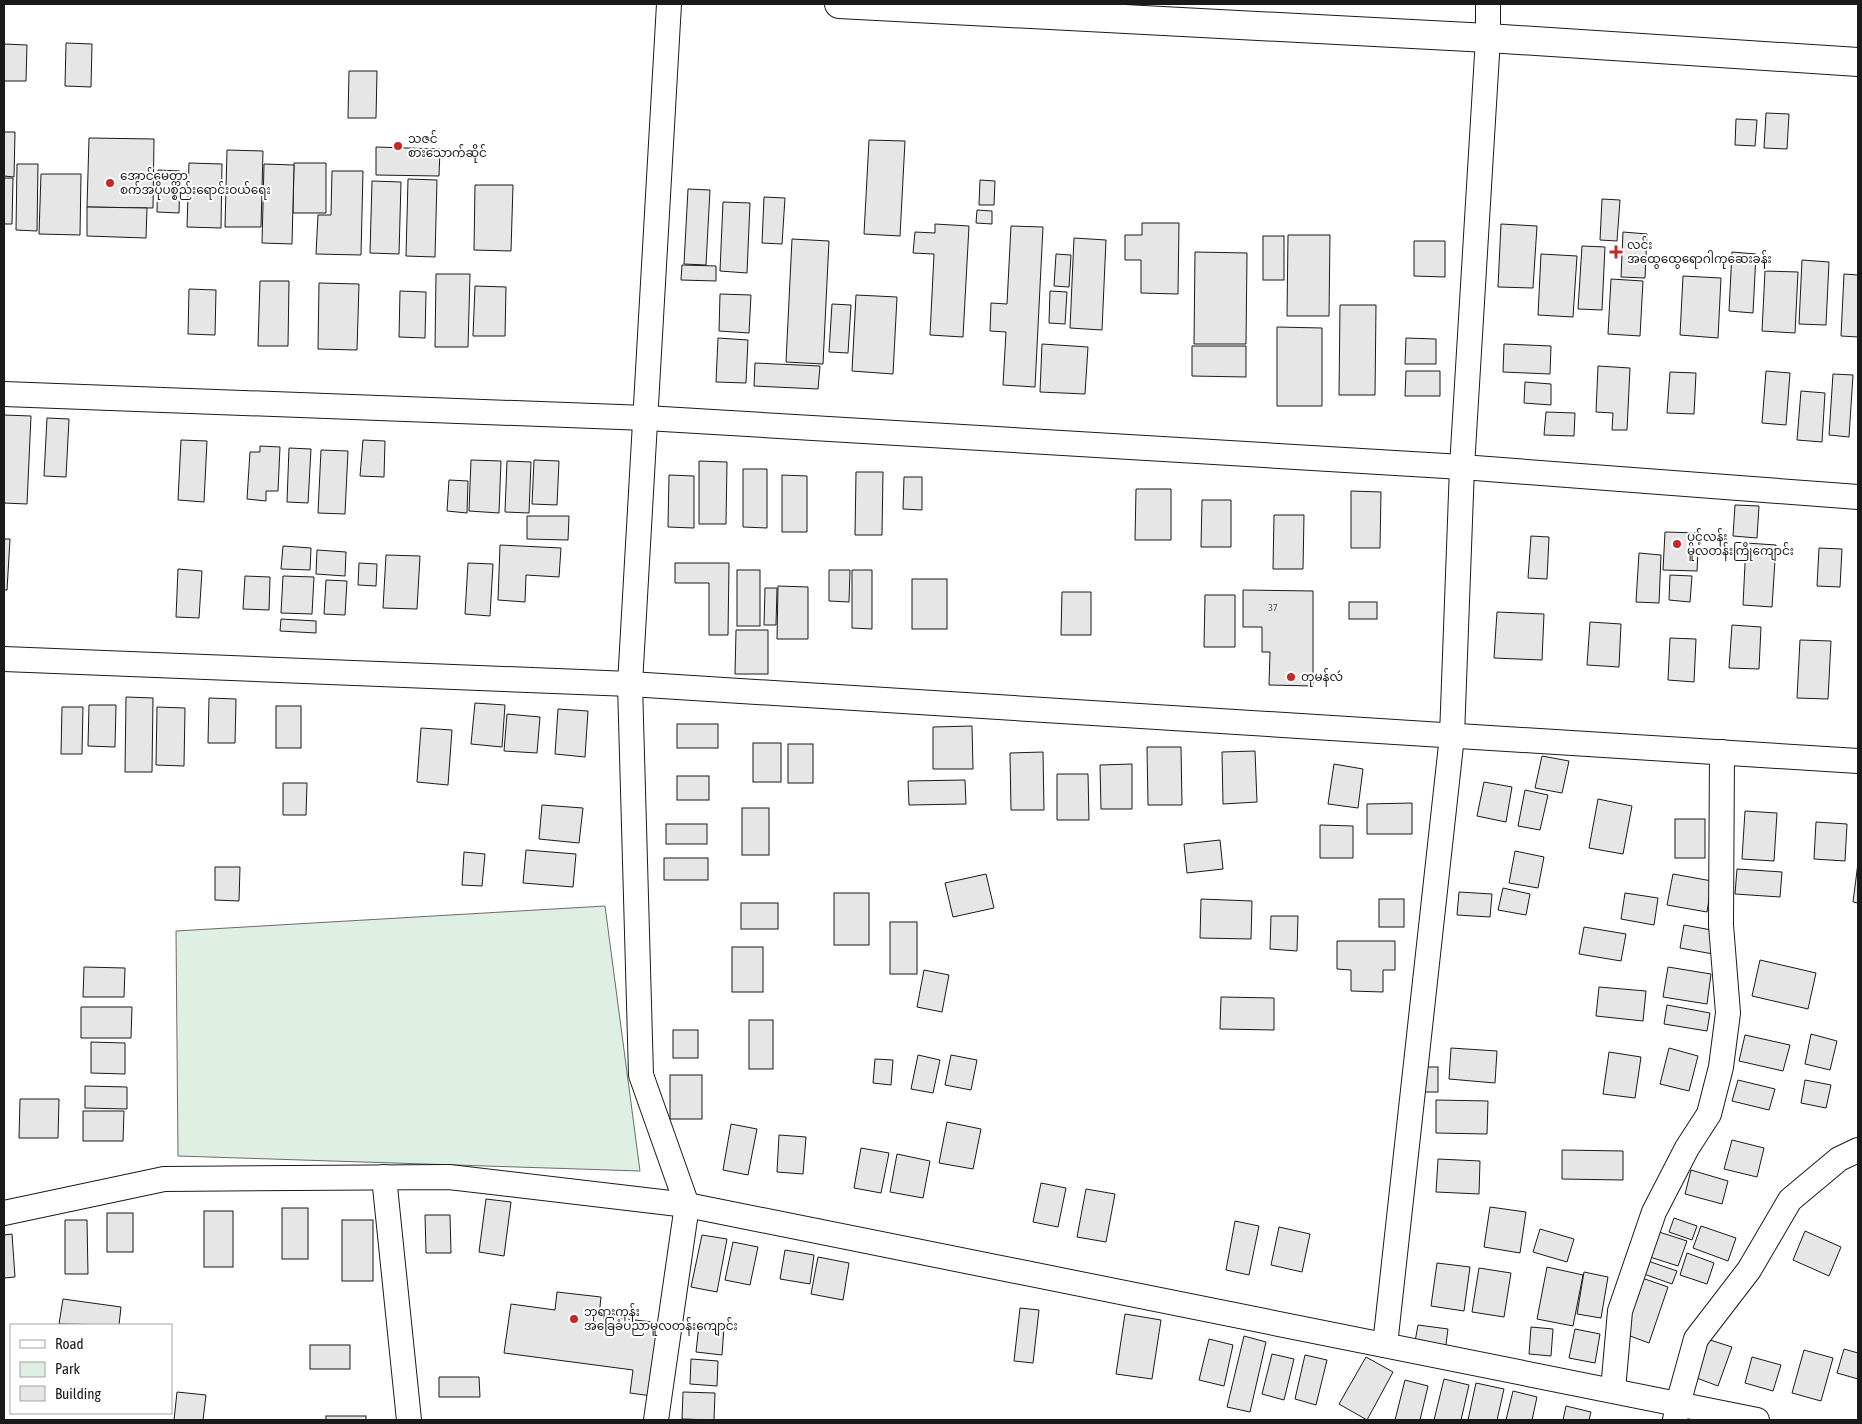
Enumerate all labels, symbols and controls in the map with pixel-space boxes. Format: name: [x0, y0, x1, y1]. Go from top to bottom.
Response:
place label: သဇင် စားသောက်ဆိုင်: [408, 130, 487, 163]
marker: သဇင် စားသောက်ဆိုင်: [392, 140, 404, 152]
place label: အောင်မေတ္တာ စက်အပိုပစ္စည်းရောင်းဝယ်ရေး: [120, 167, 271, 200]
marker: အောင်မေတ္တာ စက်အပိုပစ္စည်းရောင်းဝယ်ရေး: [104, 177, 116, 189]
place label: လင်း အထွေထွေရောဂါကုဆေးခန်း: [1627, 236, 1772, 269]
marker: လင်း အထွေထွေရောဂါကုဆေးခန်း: [1609, 245, 1623, 259]
place label: ပွင့်လန်း မူလတန်းကြိုကျောင်း: [1687, 528, 1794, 561]
marker: ပွင့်လန်း မူလတန်းကြိုကျောင်း: [1671, 538, 1683, 550]
house number: 37: [1268, 602, 1278, 613]
place label: တုမန်လဴ: [1301, 668, 1343, 687]
marker: တုမန်လဴ: [1285, 671, 1297, 683]
place label: ဘုရားကုန်း အခြေခံပညာမူလတန်းကျောင်း: [584, 1303, 738, 1336]
marker: ဘုရားကုန်း အခြေခံပညာမူလတန်းကျောင်း: [568, 1313, 580, 1325]
legend: [10, 1324, 172, 1414]
text: Road: [55, 1335, 84, 1352]
text: Park: [55, 1360, 80, 1377]
text: Building: [55, 1385, 101, 1402]

